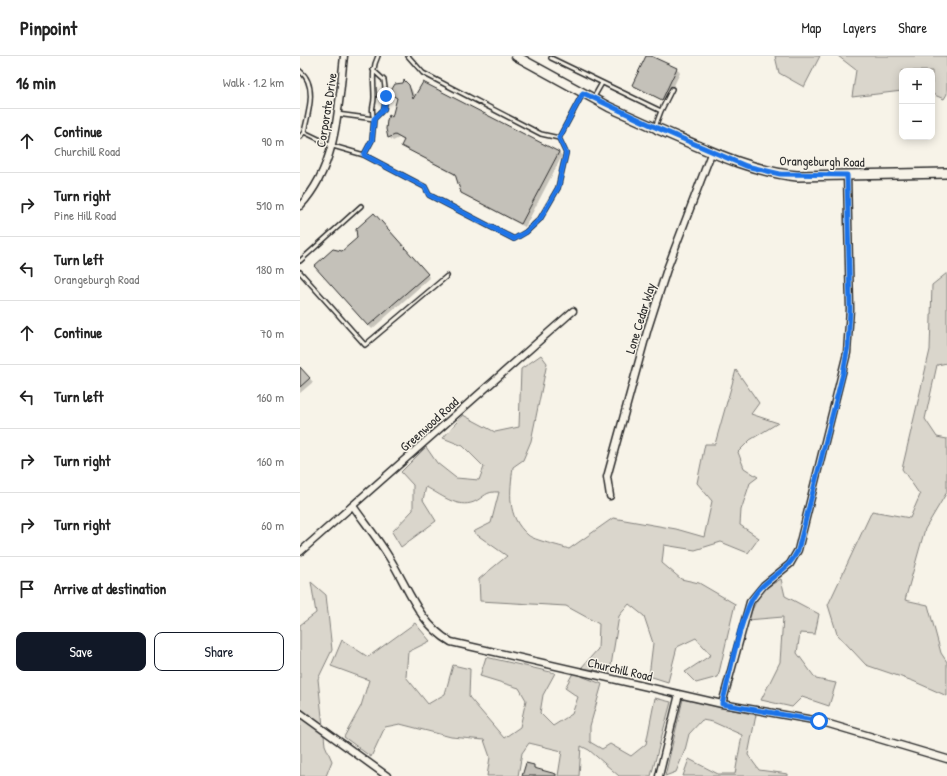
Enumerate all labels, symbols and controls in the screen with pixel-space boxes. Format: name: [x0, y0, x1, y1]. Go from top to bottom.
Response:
text: Pinpoint: [20, 15, 77, 41]
text: Map: [801, 18, 821, 37]
text: Layers: [843, 18, 876, 37]
text: Share: [898, 18, 927, 37]
map controls: [899, 68, 935, 140]
button: +: [899, 68, 935, 104]
text: 16 min: [16, 71, 56, 94]
street label: Corporate Drive: [311, 71, 341, 149]
text: Walk · 1.2 km: [223, 73, 284, 91]
route end: [377, 87, 395, 105]
button: −: [899, 104, 935, 140]
text: Continue: [54, 121, 102, 142]
icon: ahead: [16, 130, 38, 152]
text: 90 m: [262, 132, 284, 150]
text: Churchill Road: [54, 142, 120, 160]
street label: Orangeburgh Road: [779, 151, 865, 171]
text: Turn right: [54, 185, 110, 206]
icon: right: [16, 194, 38, 216]
text: 510 m: [256, 196, 284, 214]
text: Pine Hill Road: [54, 206, 116, 224]
text: Turn left: [54, 249, 104, 270]
icon: left: [16, 258, 38, 280]
text: 180 m: [256, 260, 284, 278]
text: Orangeburgh Road: [54, 270, 139, 288]
street label: Lone Cedar Way: [621, 280, 659, 356]
icon: ahead: [16, 322, 38, 344]
text: Continue: [54, 322, 102, 343]
text: 70 m: [260, 324, 284, 342]
icon: left: [16, 386, 38, 408]
text: Turn left: [54, 386, 104, 407]
text: 160 m: [256, 388, 284, 406]
street label: Greenwood Road: [396, 393, 462, 455]
icon: right: [16, 450, 38, 472]
text: Turn right: [54, 450, 110, 471]
text: 160 m: [256, 452, 284, 470]
icon: right: [16, 514, 38, 536]
text: Turn right: [54, 514, 110, 535]
text: 60 m: [261, 516, 284, 534]
icon: arrive: [16, 578, 38, 600]
text: Arrive at destination: [54, 578, 166, 599]
button: Save: [16, 632, 146, 671]
button: Share: [154, 632, 284, 671]
street label: Churchill Road: [586, 653, 654, 685]
route start: [810, 712, 828, 730]

